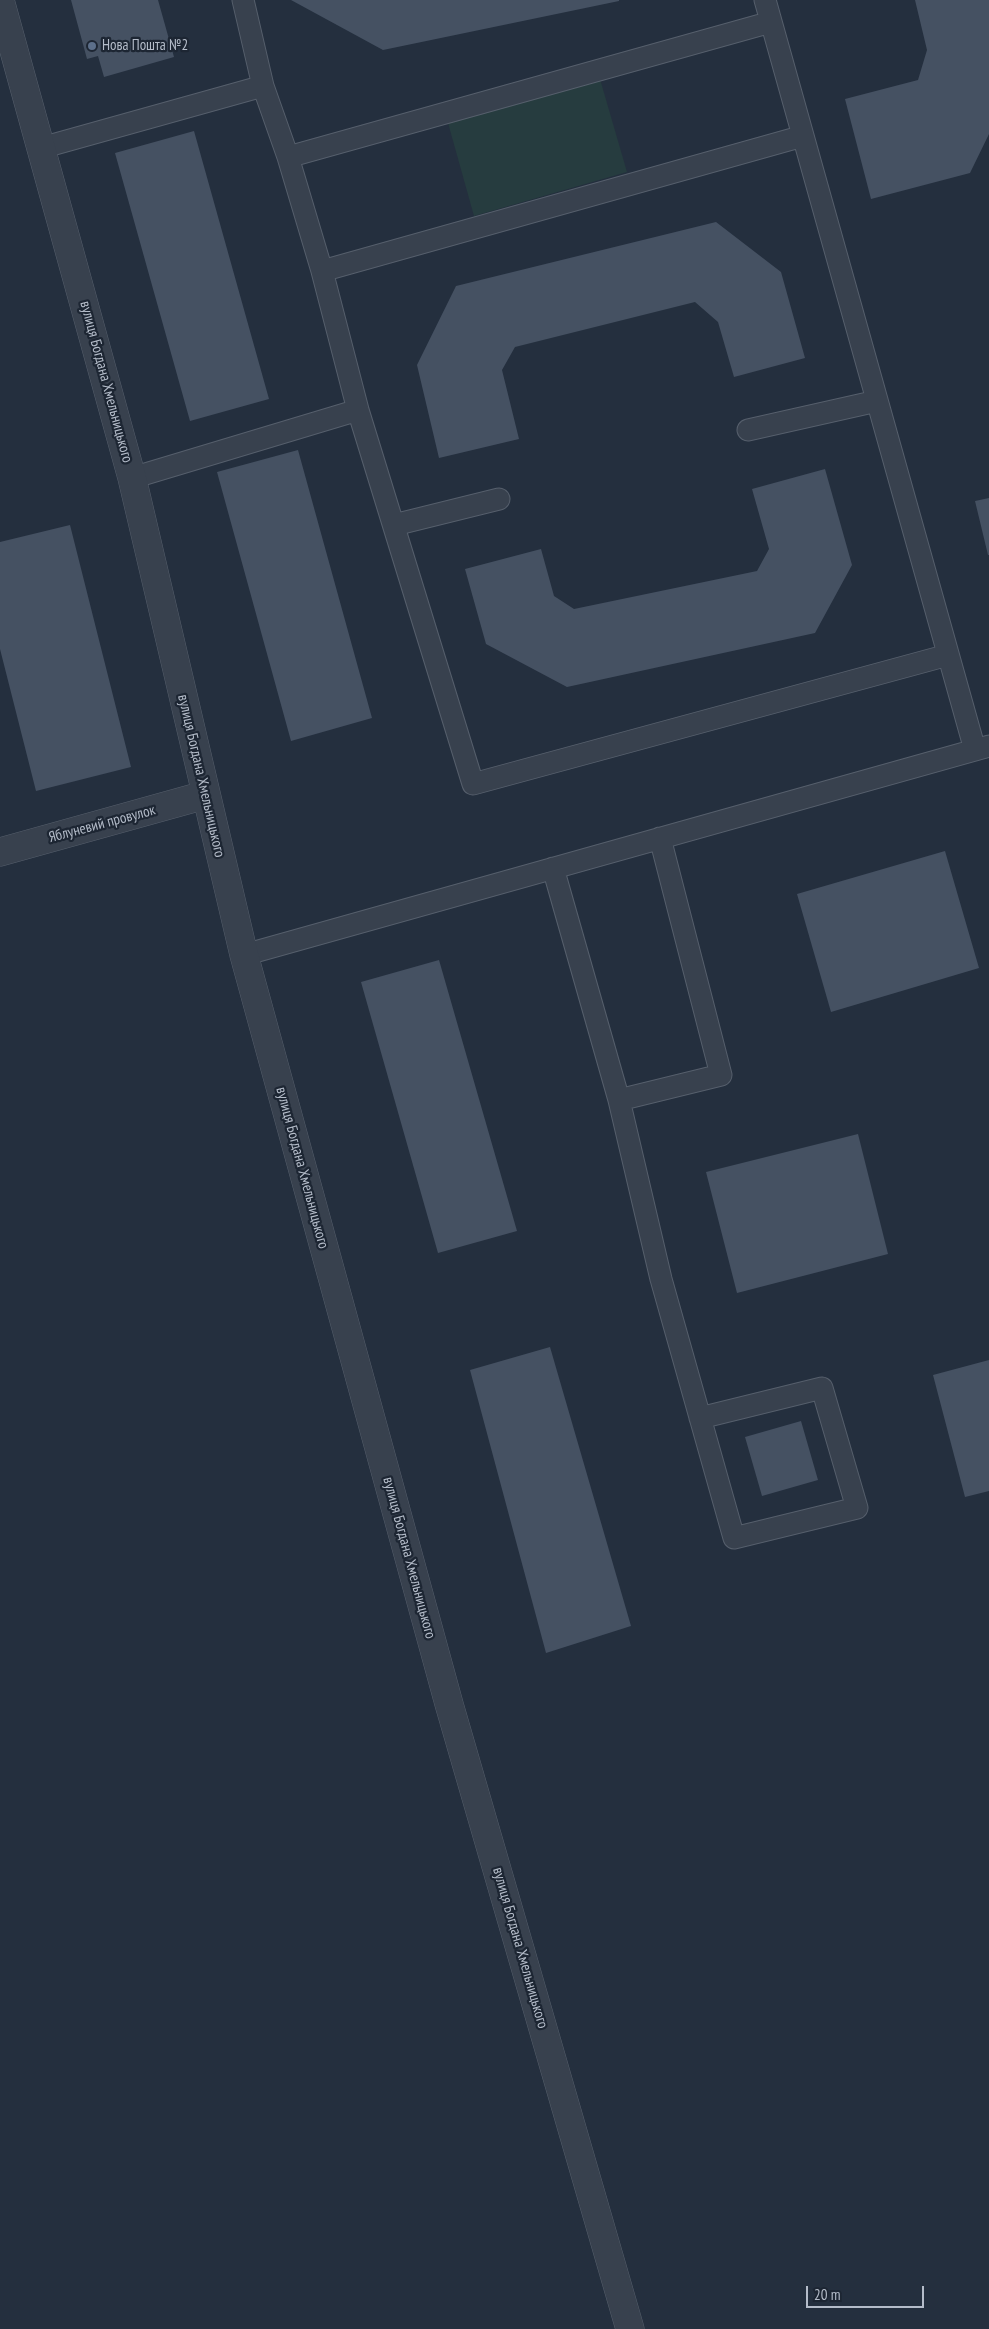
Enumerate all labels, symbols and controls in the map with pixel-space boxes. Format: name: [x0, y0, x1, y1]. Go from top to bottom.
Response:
place label: Нова Пошта №2: [102, 37, 188, 55]
marker: Нова Пошта №2: [86, 40, 98, 52]
street label: вулиця Богдана Хмельницького: [76, 299, 136, 465]
street label: вулиця Богдана Хмельницького: [173, 693, 229, 859]
street label: Яблуневий провулок: [47, 801, 157, 847]
street label: вулиця Богдана Хмельницького: [272, 1085, 332, 1251]
street label: вулиця Богдана Хмельницького: [379, 1475, 439, 1641]
street label: вулиця Богдана Хмельницького: [488, 1865, 552, 2031]
scale bar: [809, 2276, 926, 2308]
text: 20 m: [814, 2285, 840, 2304]

